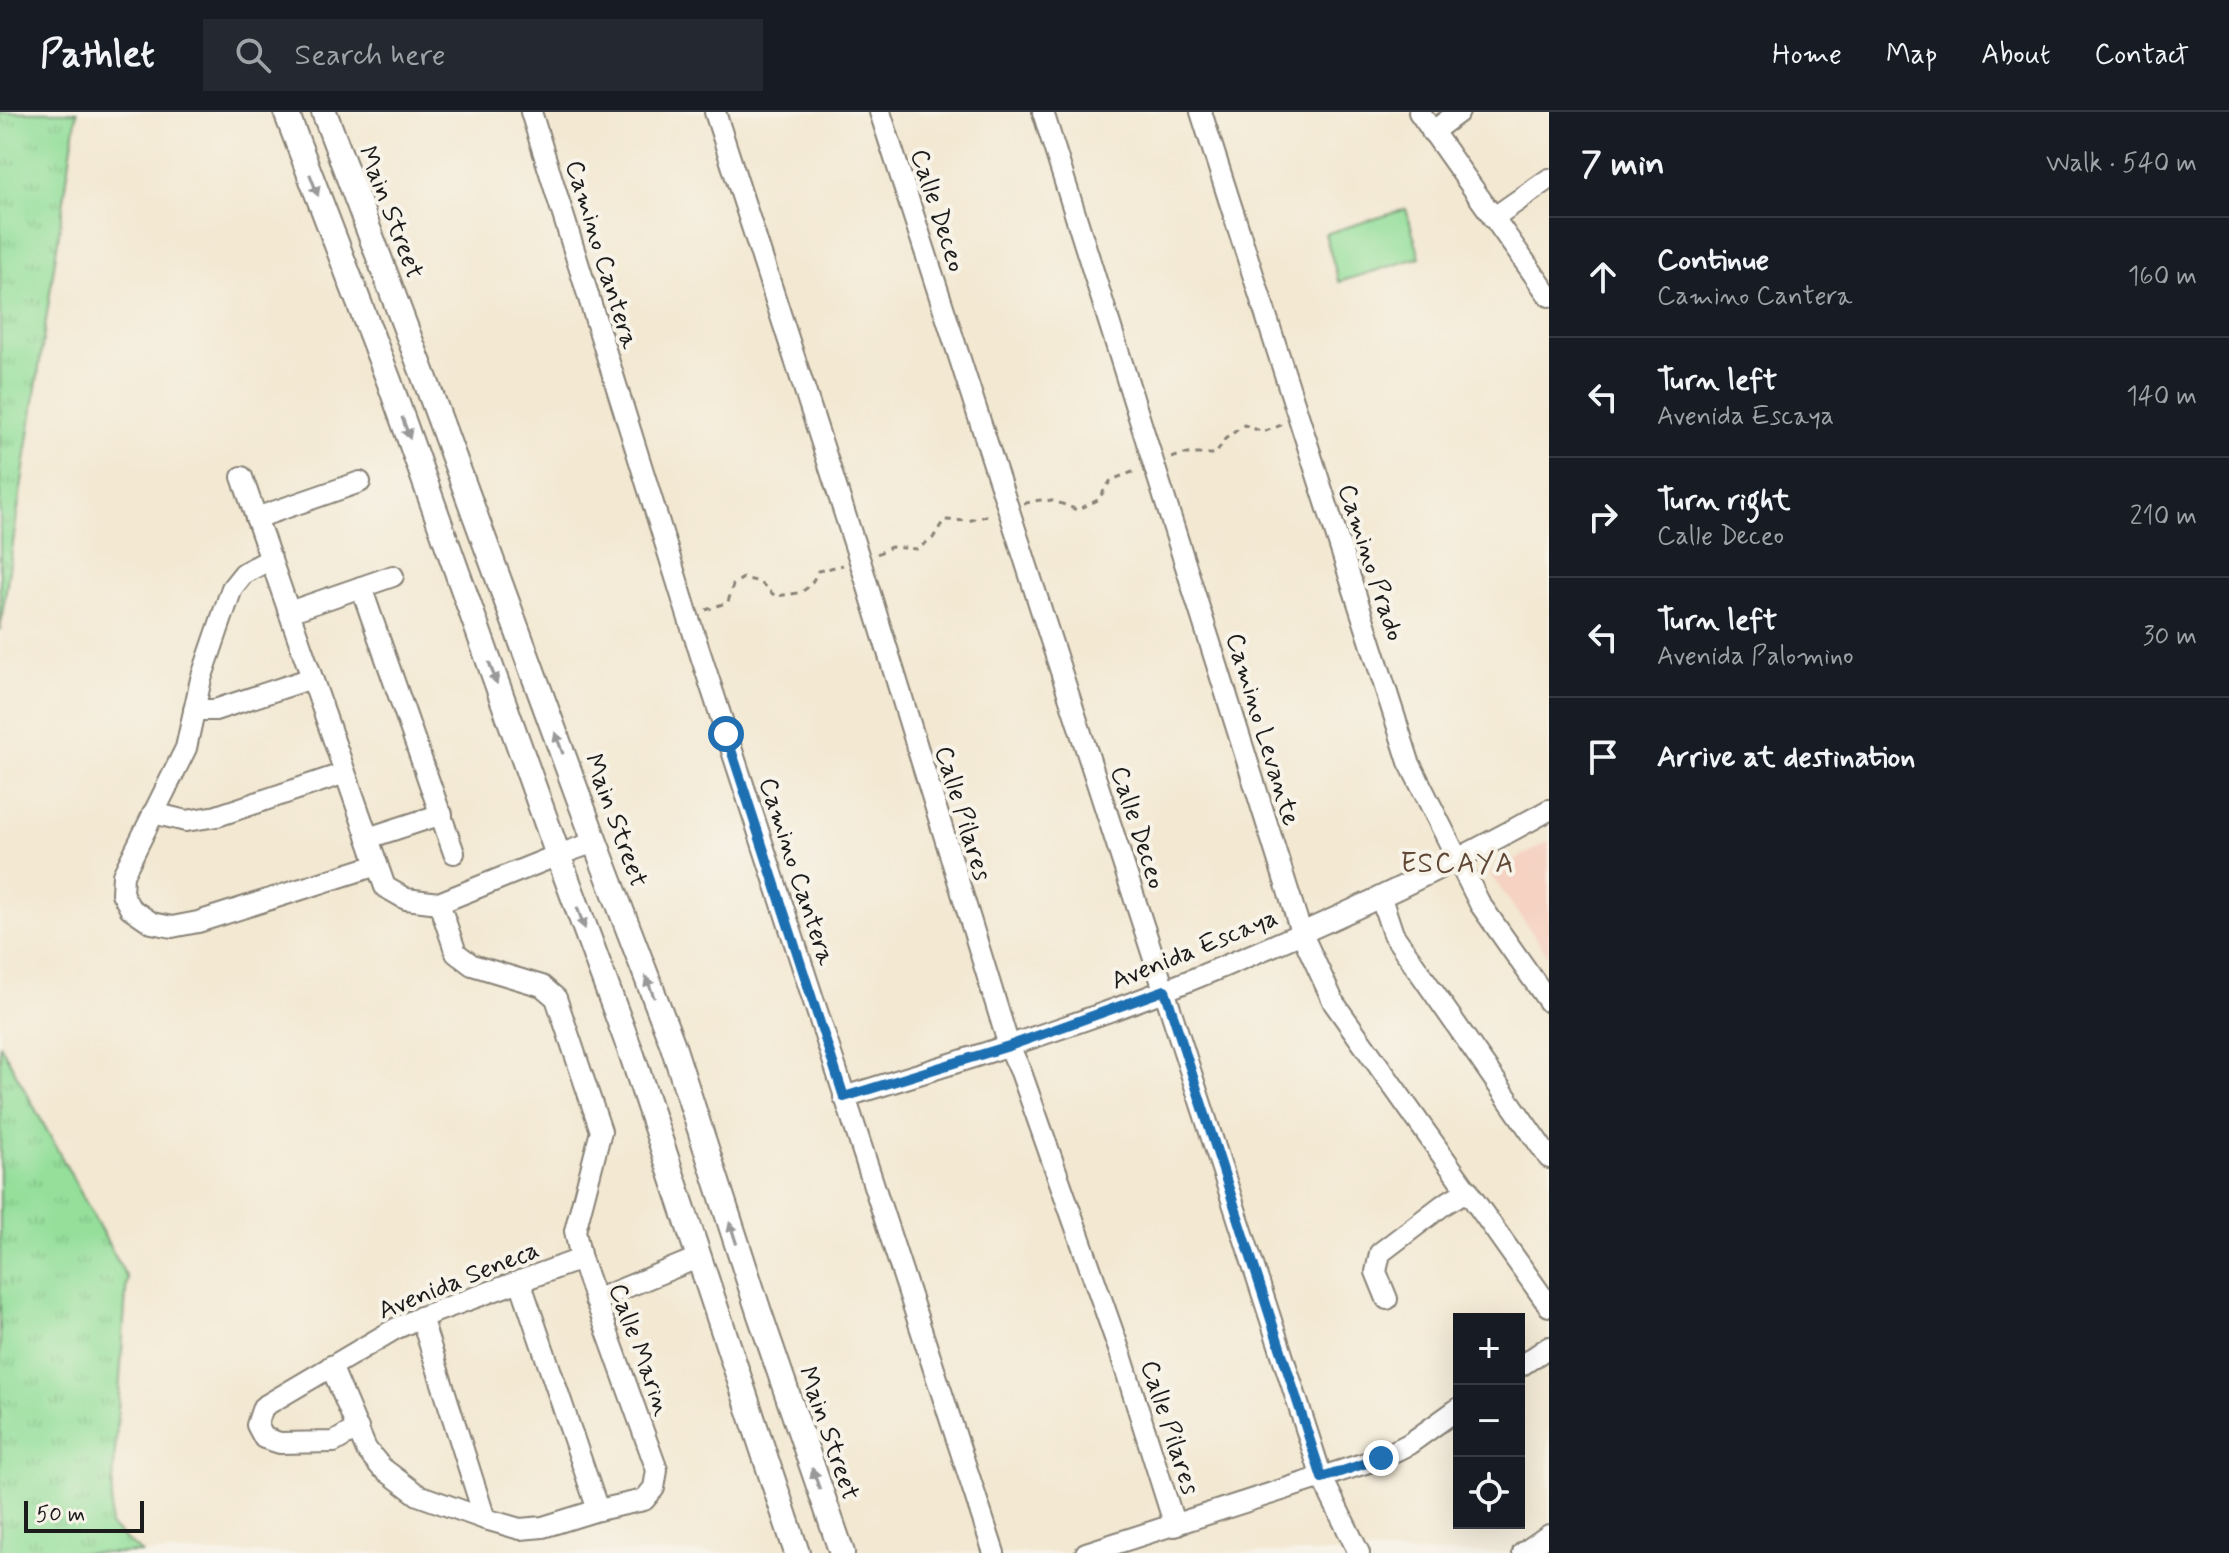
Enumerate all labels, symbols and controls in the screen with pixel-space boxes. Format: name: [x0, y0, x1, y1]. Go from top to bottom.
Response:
search box: [203, 19, 763, 91]
text: Pathlet: [40, 31, 155, 80]
icon: search: [231, 33, 275, 77]
text: Search here: [295, 36, 446, 75]
text: Home: [1772, 37, 1842, 74]
text: Map: [1886, 37, 1937, 74]
text: About: [1981, 37, 2050, 74]
text: Contact: [2094, 37, 2189, 74]
street label: Main Street: [349, 141, 431, 284]
text: 7 min: [1581, 142, 1665, 187]
street label: Calle Deceo: [901, 145, 973, 276]
text: Walk · 540 m: [2046, 147, 2197, 181]
street label: Camino Cantera: [556, 156, 646, 353]
one-way arrow: [308, 173, 321, 197]
text: Continue: [1657, 241, 1769, 280]
icon: ahead: [1581, 255, 1625, 299]
text: 160 m: [2128, 260, 2197, 294]
text: Camino Cantera: [1657, 280, 1852, 314]
text: Turn left: [1657, 361, 1777, 400]
icon: left: [1581, 375, 1625, 419]
text: 140 m: [2126, 380, 2197, 414]
text: Avenida Escaya: [1657, 400, 1834, 434]
one-way arrow: [401, 416, 413, 440]
street label: Camino Prado: [1329, 480, 1411, 645]
text: Turn right: [1657, 481, 1790, 520]
icon: right: [1581, 495, 1625, 539]
text: 210 m: [2130, 500, 2197, 534]
text: Calle Deceo: [1657, 520, 1784, 554]
text: Turn left: [1657, 601, 1777, 640]
icon: left: [1581, 615, 1625, 659]
text: 30 m: [2143, 620, 2197, 654]
street label: Camino Levante: [1217, 629, 1308, 830]
text: Avenida Palomino: [1657, 640, 1854, 674]
one-way arrow: [488, 661, 500, 685]
route start: [708, 716, 744, 752]
one-way arrow: [552, 731, 564, 755]
icon: arrive: [1581, 735, 1625, 779]
text: Arrive at destination: [1657, 738, 1915, 777]
street label: Calle Pilares: [925, 742, 999, 885]
street label: Main Street: [575, 749, 655, 892]
street label: Calle Deceo: [1101, 762, 1173, 893]
street label: Camino Cantera: [750, 773, 843, 970]
district label: ESCAYA: [1400, 846, 1516, 883]
street label: Avenida Escaya: [1106, 901, 1283, 999]
one-way arrow: [576, 906, 588, 930]
one-way arrow: [643, 975, 656, 999]
one-way arrow: [726, 1221, 739, 1245]
street label: Avenida Seneca: [373, 1233, 544, 1329]
street label: Calle Marin: [599, 1279, 679, 1421]
map controls: [1453, 1313, 1525, 1529]
button: +: [1453, 1313, 1525, 1385]
street label: Calle Pilares: [1131, 1356, 1207, 1499]
street label: Main Street: [789, 1362, 867, 1505]
button: −: [1453, 1385, 1525, 1457]
route end: [1363, 1440, 1399, 1476]
button: locate: [1453, 1457, 1525, 1529]
one-way arrow: [810, 1467, 822, 1491]
scale bar: [24, 1497, 144, 1533]
text: 50 m: [36, 1501, 85, 1529]

